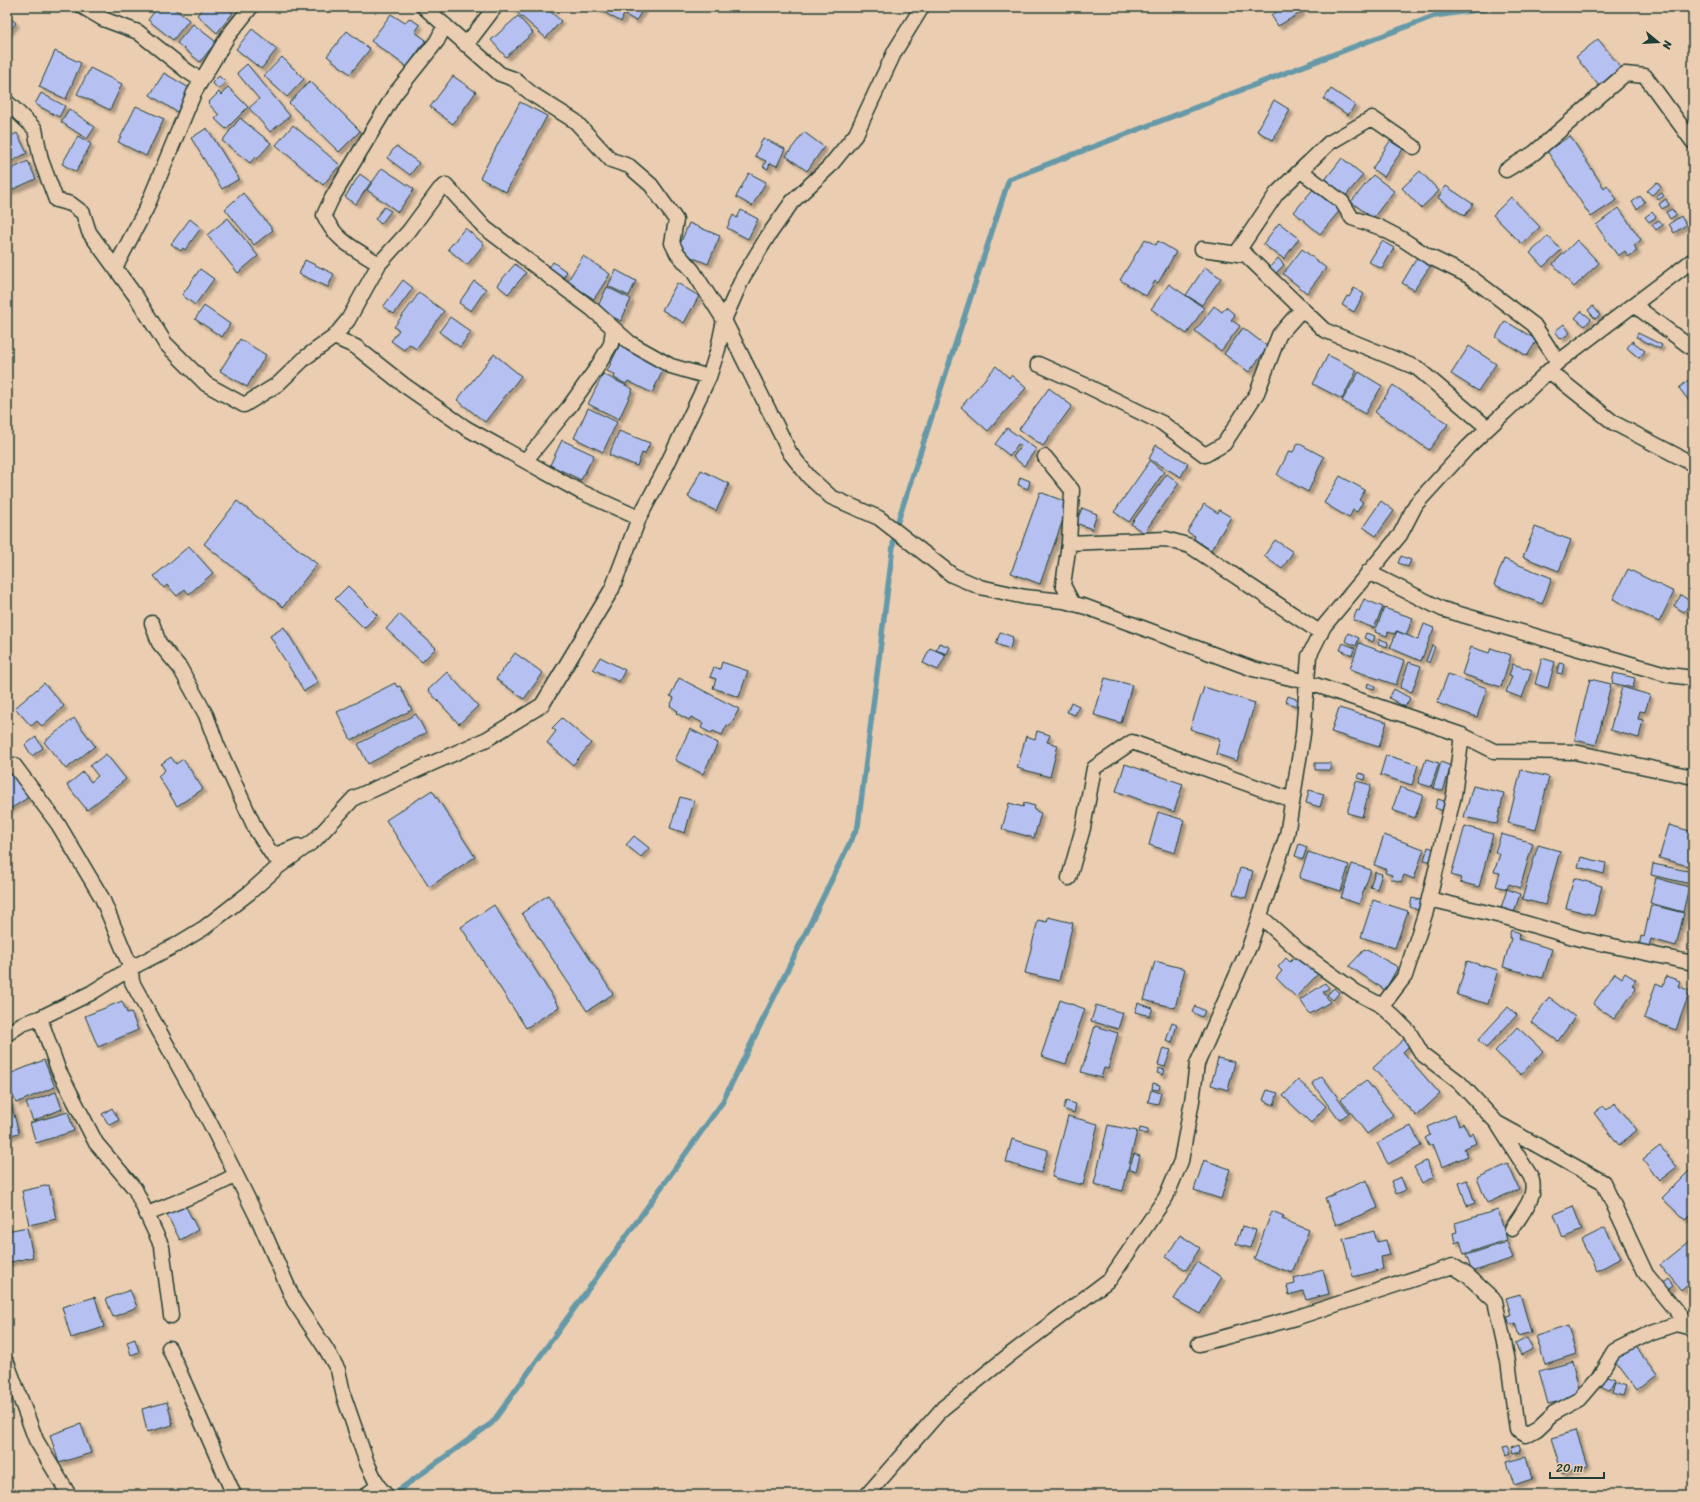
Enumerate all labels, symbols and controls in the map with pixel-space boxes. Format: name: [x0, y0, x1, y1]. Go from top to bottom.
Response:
north arrow: [1638, 22, 1678, 62]
text: N: [1657, 37, 1678, 52]
scale bar: [1550, 1454, 1604, 1480]
text: 20 m: [1556, 1457, 1583, 1479]

